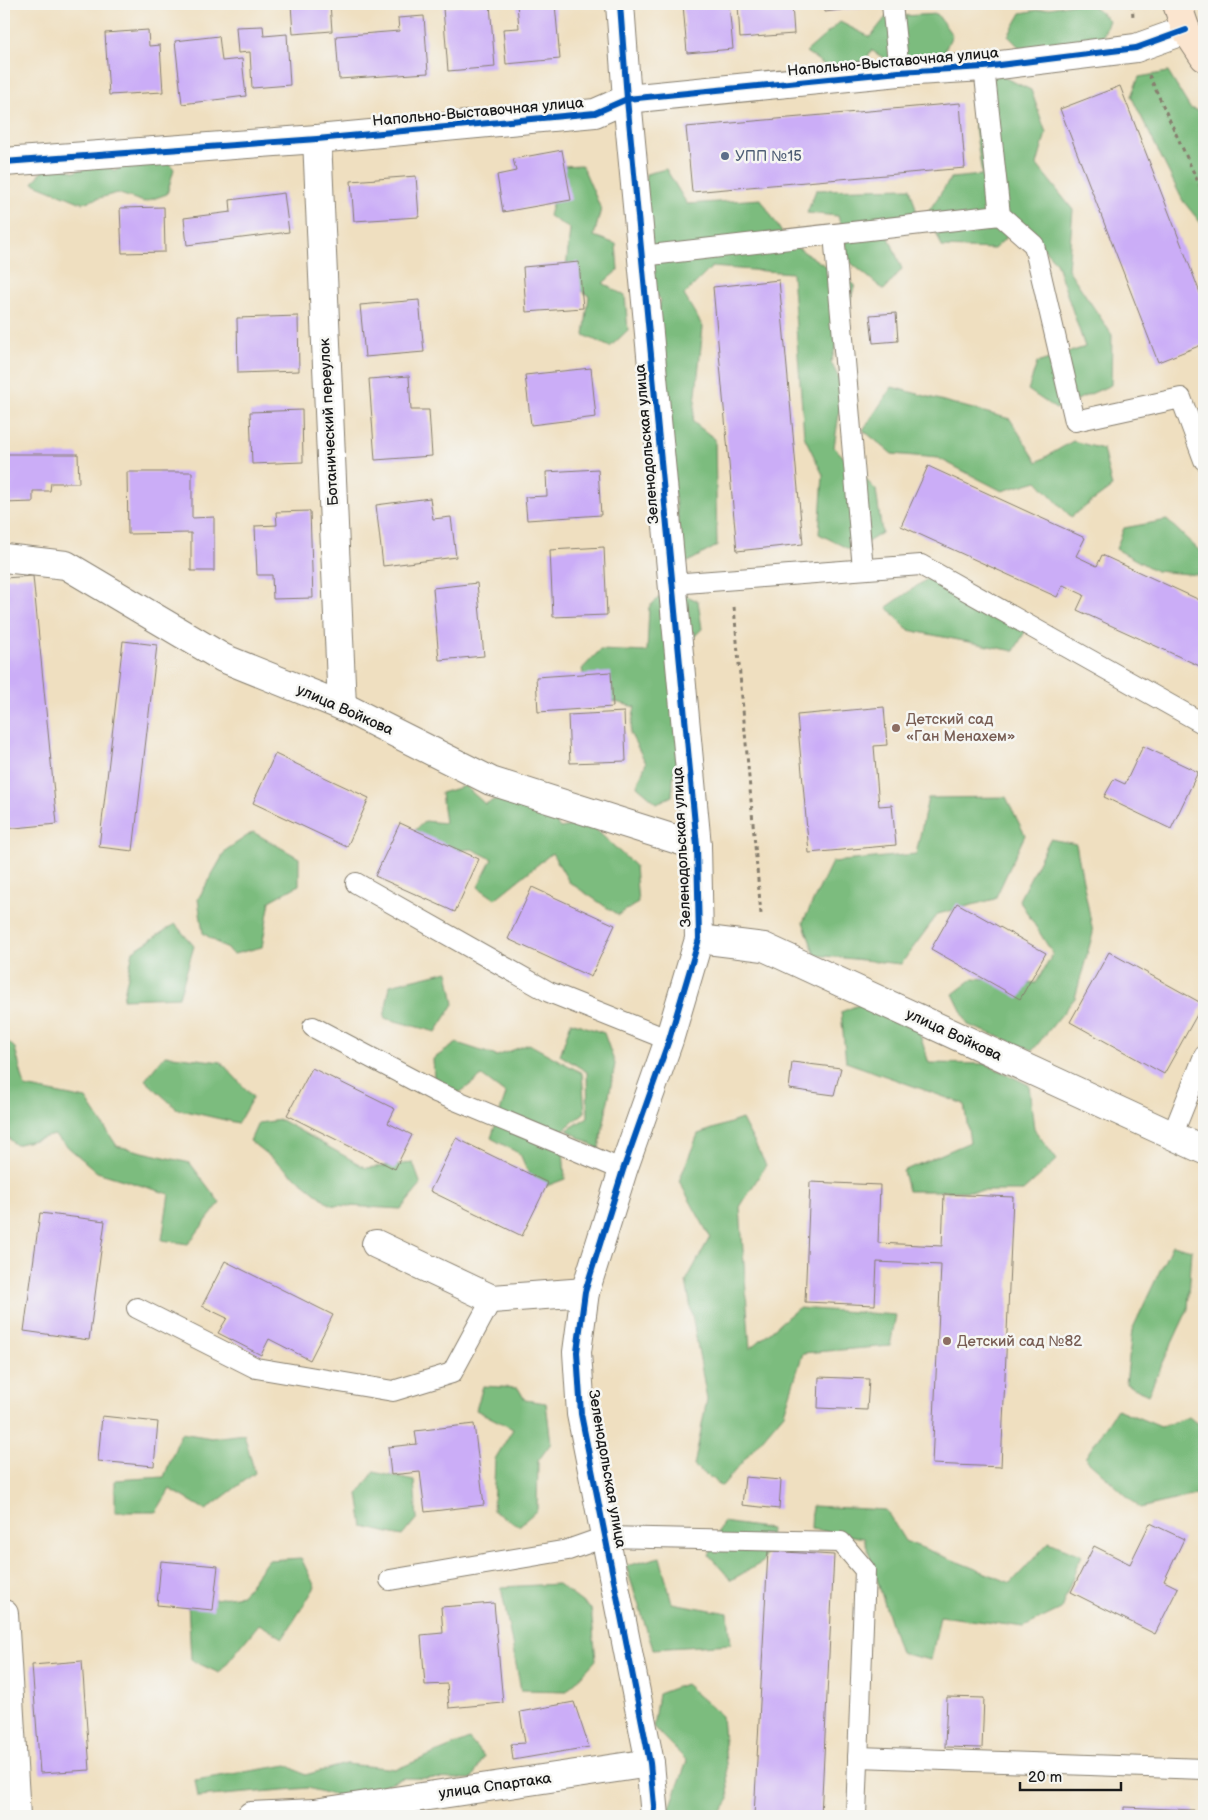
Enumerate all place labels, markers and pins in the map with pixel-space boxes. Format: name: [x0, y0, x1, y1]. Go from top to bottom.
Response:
place label: УПП №15: [735, 147, 802, 166]
marker: УПП №15: [719, 150, 731, 162]
place label: Детский сад «Ган Менахем»: [906, 710, 1015, 746]
marker: Детский сад «Ган Менахем»: [890, 722, 902, 734]
place label: Детский сад №82: [957, 1332, 1082, 1351]
marker: Детский сад №82: [941, 1335, 953, 1347]

